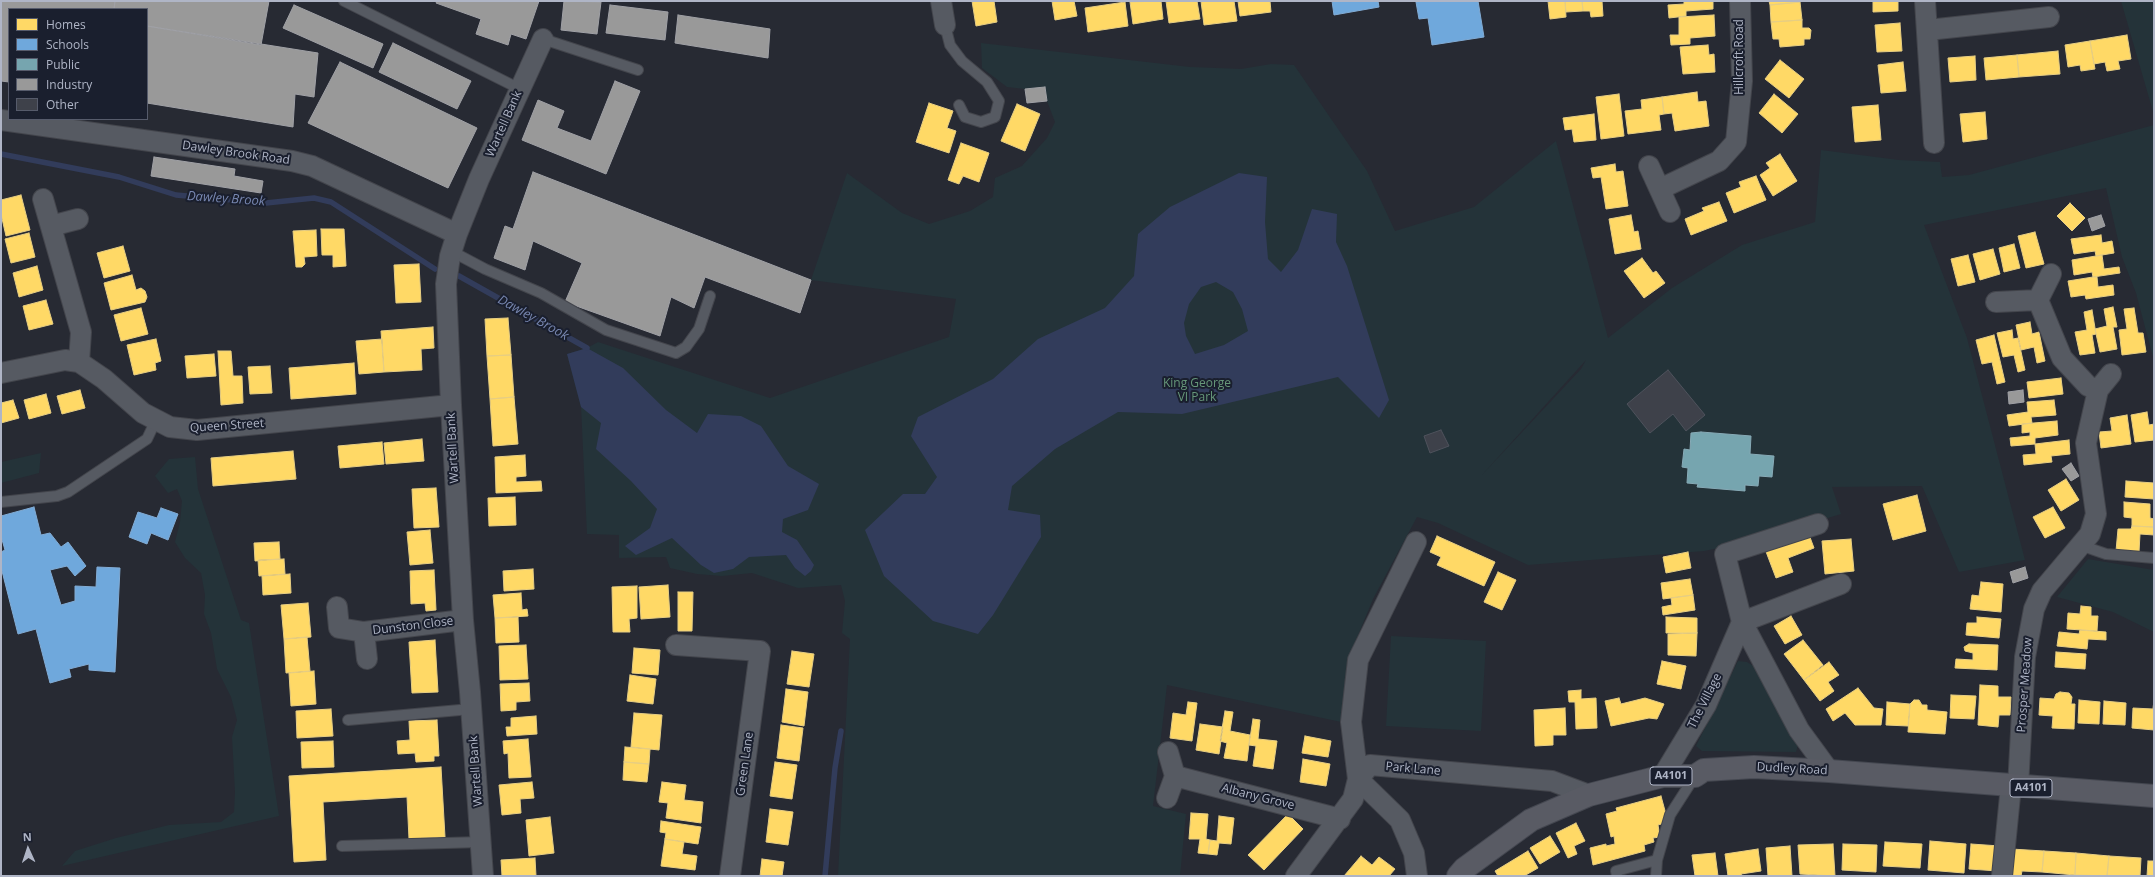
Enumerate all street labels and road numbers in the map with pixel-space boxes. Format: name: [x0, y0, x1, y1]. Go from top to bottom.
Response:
street label: Hillcroft Road: [1733, 19, 1747, 95]
street label: Wartell Bank: [483, 89, 525, 159]
street label: Dawley Brook Road: [181, 138, 291, 168]
street label: Wartell Bank: [444, 412, 462, 484]
street label: Queen Street: [190, 416, 264, 436]
street label: Dunston Close: [372, 614, 454, 638]
street label: Prosper Meadow: [2014, 637, 2036, 733]
street label: The Village: [1685, 671, 1725, 731]
street label: Green Lane: [733, 731, 757, 797]
street label: Wartell Bank: [466, 735, 486, 807]
street label: Park Lane: [1385, 759, 1441, 779]
street label: Dudley Road: [1756, 760, 1828, 778]
road number: A4101: [1650, 767, 1692, 785]
road number: A4101: [2010, 779, 2052, 797]
street label: Albany Grove: [1220, 781, 1296, 813]

